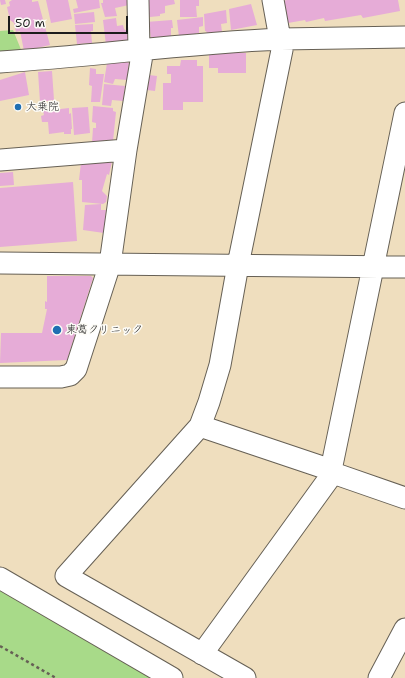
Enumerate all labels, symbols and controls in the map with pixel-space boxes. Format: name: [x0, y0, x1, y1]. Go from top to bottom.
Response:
scale bar: [10, 8, 130, 34]
text: 50 m: [15, 15, 45, 31]
place label: 大乗院: [26, 100, 59, 114]
marker: 大乗院: [13, 102, 23, 112]
place label: 東葛クリニック: [66, 323, 143, 337]
marker: 東葛クリニック: [51, 324, 63, 336]

